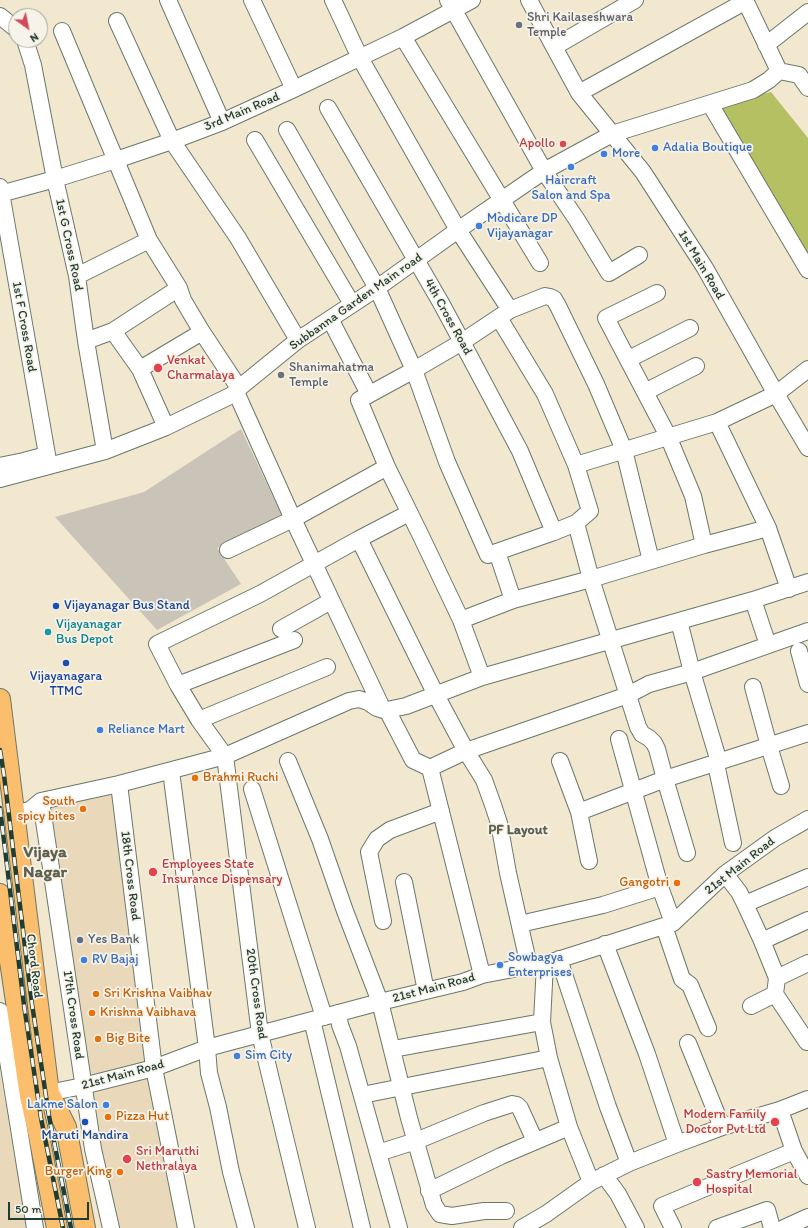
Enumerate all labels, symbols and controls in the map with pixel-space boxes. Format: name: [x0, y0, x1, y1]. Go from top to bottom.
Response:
north arrow: [8, 8, 48, 48]
place label: Shri Kailaseshwara Temple: [527, 10, 633, 41]
marker: Shri Kailaseshwara Temple: [514, 20, 524, 30]
text: N: [28, 30, 41, 45]
street label: 3rd Main Road: [202, 89, 282, 135]
place label: Apollo: [519, 136, 555, 152]
marker: Apollo: [558, 139, 568, 149]
place label: Adalia Boutique: [663, 140, 752, 156]
marker: Adalia Boutique: [650, 143, 660, 153]
place label: More: [612, 146, 640, 162]
marker: More: [599, 149, 609, 159]
marker: Haircraft Salon and Spa: [566, 162, 576, 172]
place label: Haircraft Salon and Spa: [531, 173, 611, 204]
street label: 1st G Cross Road: [52, 197, 86, 293]
place label: Modicare DP Vijayanagar: [487, 211, 557, 242]
marker: Modicare DP Vijayanagar: [474, 221, 484, 231]
street label: 1st Main Road: [674, 227, 728, 303]
street label: Subbanna Garden Main road: [286, 250, 426, 354]
street label: 4th Cross Road: [421, 276, 475, 358]
street label: 1st F Cross Road: [8, 280, 40, 374]
place label: Venkat Charmalaya: [167, 353, 235, 384]
place label: Shanimahatma Temple: [289, 360, 374, 391]
marker: Venkat Charmalaya: [152, 362, 164, 374]
marker: Shanimahatma Temple: [276, 370, 286, 380]
place label: Vijayanagar Bus Stand: [64, 598, 190, 614]
marker: Vijayanagar Bus Stand: [51, 601, 61, 611]
place label: Vijayanagar Bus Depot: [56, 617, 122, 648]
marker: Vijayanagar Bus Depot: [43, 627, 53, 637]
marker: Vijayanagara TTMC: [61, 658, 71, 668]
place label: Vijayanagara TTMC: [30, 669, 102, 700]
place label: Reliance Mart: [108, 722, 185, 738]
marker: Reliance Mart: [95, 725, 105, 735]
place label: Brahmi Ruchi: [203, 770, 278, 786]
marker: Brahmi Ruchi: [190, 773, 200, 783]
place label: South spicy bites: [17, 794, 75, 825]
marker: South spicy bites: [78, 804, 88, 814]
district label: PF Layout: [488, 822, 548, 838]
street label: 18th Cross Road: [117, 830, 143, 922]
street label: 21st Main Road: [702, 834, 778, 898]
district label: Vijaya Nagar: [23, 843, 67, 883]
place label: Employees State Insurance Dispensary: [162, 857, 282, 888]
marker: Employees State Insurance Dispensary: [147, 866, 159, 878]
place label: Gangotri: [619, 875, 669, 891]
marker: Gangotri: [672, 878, 682, 888]
place label: Yes Bank: [88, 932, 139, 948]
street label: Chord Road: [22, 933, 46, 999]
marker: Yes Bank: [75, 935, 85, 945]
street label: 20th Cross Road: [242, 947, 270, 1041]
place label: Sowbagya Enterprises: [508, 950, 572, 981]
place label: RV Bajaj: [92, 952, 138, 968]
marker: RV Bajaj: [79, 955, 89, 965]
marker: Sowbagya Enterprises: [495, 960, 505, 970]
street label: 21st Main Road: [391, 969, 477, 1007]
street label: 17th Cross Road: [59, 970, 87, 1060]
place label: Sri Krishna Vaibhav: [104, 986, 212, 1002]
marker: Sri Krishna Vaibhav: [91, 989, 101, 999]
place label: Krishna Vaibhava: [100, 1005, 196, 1021]
marker: Krishna Vaibhava: [87, 1008, 97, 1018]
place label: Big Bite: [106, 1031, 150, 1047]
marker: Big Bite: [93, 1034, 103, 1044]
place label: Sim City: [245, 1048, 292, 1064]
marker: Sim City: [232, 1051, 242, 1061]
street label: 21st Main Road: [80, 1056, 166, 1094]
place label: Lakme Salon: [27, 1097, 98, 1113]
marker: Lakme Salon: [101, 1100, 111, 1110]
place label: Modern Family Doctor Pvt Ltd: [683, 1107, 766, 1138]
place label: Pizza Hut: [116, 1109, 169, 1125]
marker: Pizza Hut: [103, 1112, 113, 1122]
marker: Modern Family Doctor Pvt Ltd: [769, 1116, 781, 1128]
marker: Maruti Mandira: [80, 1117, 90, 1127]
place label: Maruti Mandira: [42, 1128, 128, 1144]
place label: Sri Maruthi Nethralaya: [136, 1144, 199, 1175]
marker: Sri Maruthi Nethralaya: [121, 1153, 133, 1165]
place label: Burger King: [45, 1164, 112, 1180]
marker: Burger King: [115, 1167, 125, 1177]
place label: Sastry Memorial Hospital: [706, 1167, 798, 1198]
marker: Sastry Memorial Hospital: [691, 1176, 703, 1188]
scale bar: [10, 1194, 91, 1220]
text: 50 m: [15, 1202, 41, 1216]

